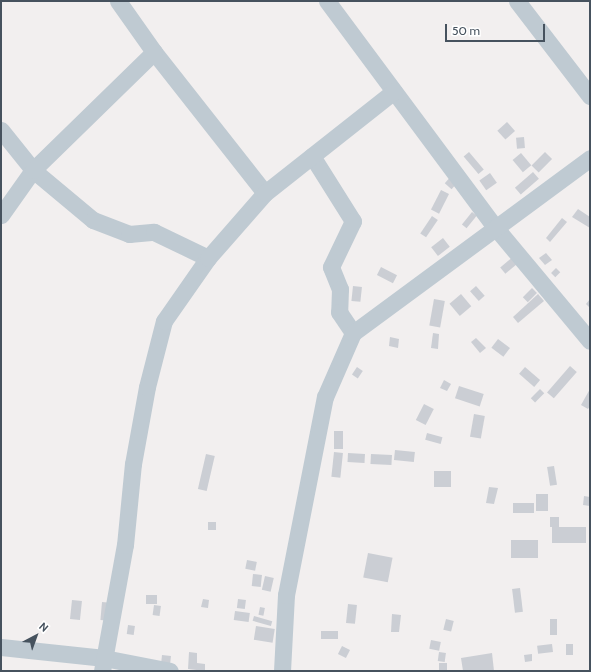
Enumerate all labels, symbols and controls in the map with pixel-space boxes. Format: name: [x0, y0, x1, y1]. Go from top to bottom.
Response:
scale bar: [447, 16, 547, 42]
text: 50 m: [452, 23, 480, 38]
north arrow: [16, 616, 56, 656]
text: N: [36, 619, 51, 635]

